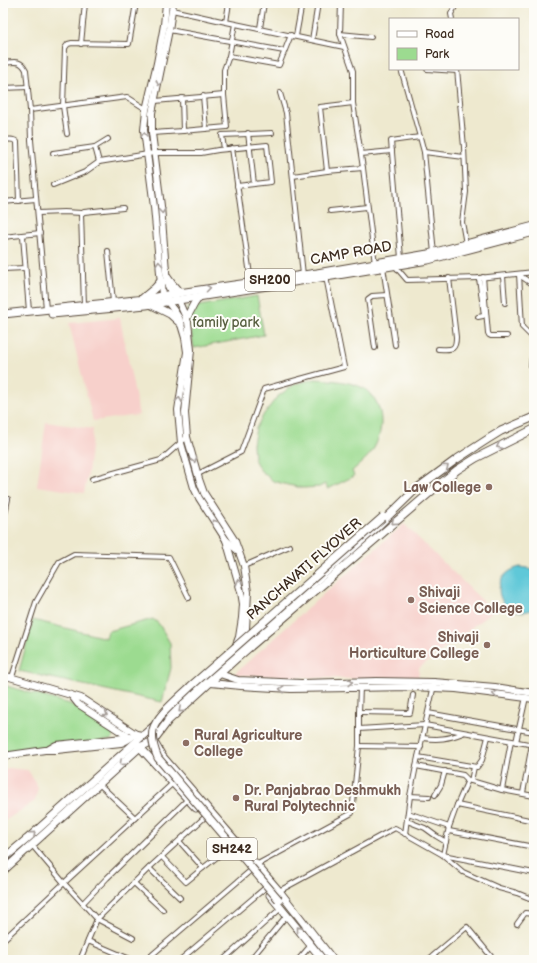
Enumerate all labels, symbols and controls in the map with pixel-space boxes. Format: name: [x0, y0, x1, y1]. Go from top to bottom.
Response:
legend: [389, 18, 519, 70]
text: Road: [425, 27, 454, 42]
text: Park: [425, 47, 449, 62]
one-way arrow: [155, 80, 164, 86]
one-way arrow: [140, 132, 149, 138]
one-way arrow: [157, 208, 166, 214]
street label: CAMP ROAD: [309, 237, 393, 269]
one-way arrow: [155, 261, 164, 267]
road number: SH200: [245, 269, 295, 291]
one-way arrow: [205, 284, 211, 293]
park label: family park: [193, 314, 260, 331]
one-way arrow: [174, 397, 183, 403]
one-way arrow: [496, 441, 503, 449]
one-way arrow: [189, 456, 198, 463]
one-way arrow: [442, 464, 449, 471]
place label: Law College: [403, 479, 481, 496]
marker: Law College: [484, 482, 494, 492]
street label: PANCHAVATI FLYOVER: [243, 514, 365, 623]
one-way arrow: [392, 518, 399, 525]
one-way arrow: [212, 520, 219, 527]
one-way arrow: [235, 579, 244, 586]
place label: Shivaji Science College: [419, 584, 523, 617]
marker: Shivaji Science College: [406, 595, 416, 605]
place label: Shivaji Horticulture College: [349, 629, 479, 662]
marker: Shivaji Horticulture College: [482, 640, 492, 650]
one-way arrow: [347, 678, 353, 686]
one-way arrow: [279, 684, 285, 693]
one-way arrow: [492, 690, 498, 699]
one-way arrow: [178, 705, 186, 712]
one-way arrow: [101, 709, 108, 717]
place label: Rural Agriculture College: [194, 727, 302, 760]
marker: Rural Agriculture College: [181, 738, 191, 748]
one-way arrow: [119, 758, 127, 766]
place label: Dr. Panjabrao Deshmukh Rural Polytechnic: [244, 782, 401, 815]
marker: Dr. Panjabrao Deshmukh Rural Polytechnic: [231, 793, 241, 803]
one-way arrow: [28, 832, 36, 839]
road number: SH242: [207, 838, 257, 860]
one-way arrow: [296, 927, 303, 934]

